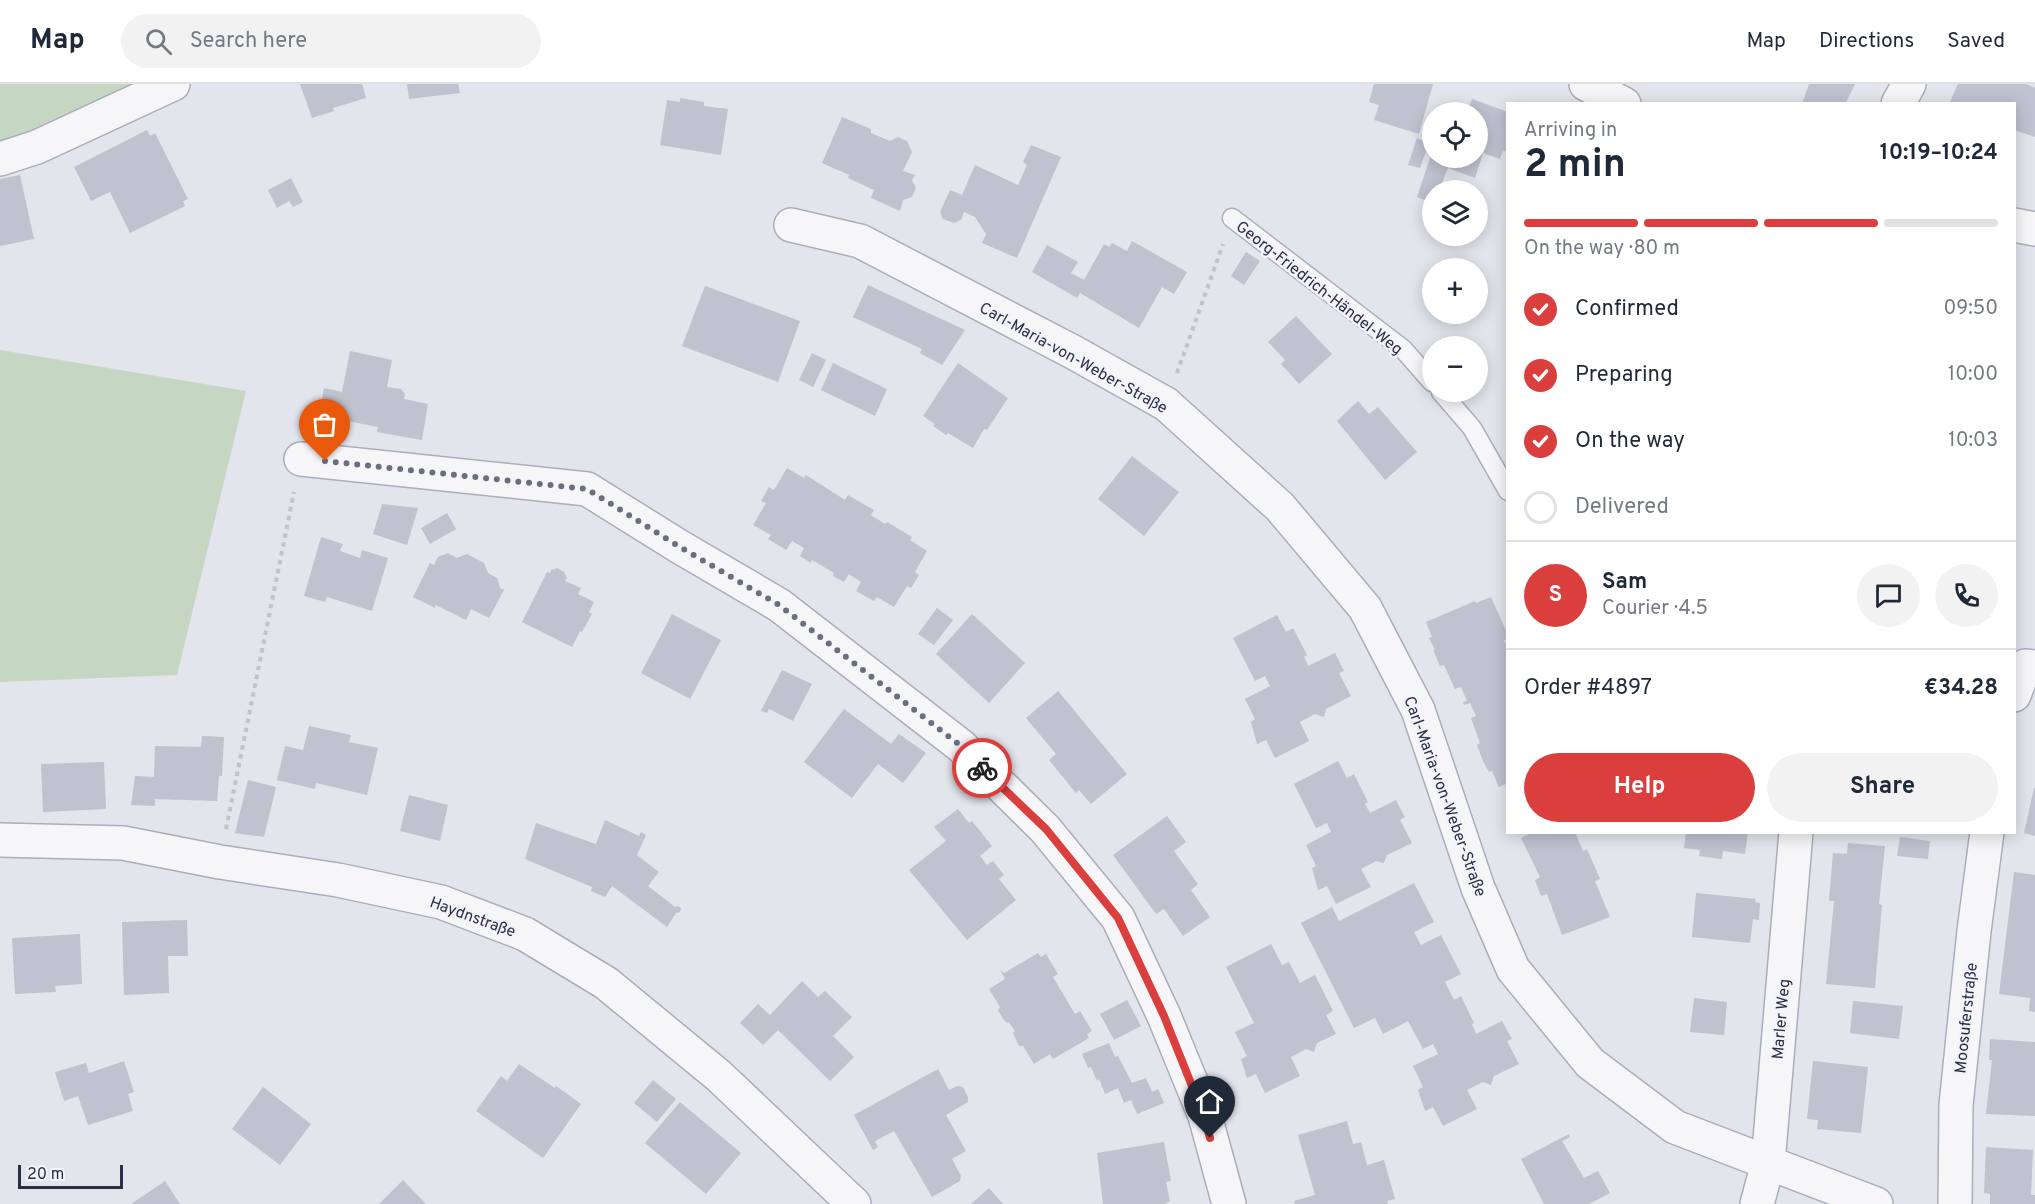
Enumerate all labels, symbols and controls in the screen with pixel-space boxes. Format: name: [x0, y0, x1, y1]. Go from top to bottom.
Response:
search box: [121, 14, 541, 68]
text: Map: [30, 23, 85, 59]
icon: search: [142, 25, 175, 58]
text: Search here: [190, 28, 307, 55]
text: Map: [1746, 28, 1786, 55]
text: Directions: [1819, 28, 1914, 55]
text: Saved: [1947, 28, 2005, 55]
map controls: [1422, 102, 1488, 402]
button: locate: [1422, 102, 1488, 168]
text: Arriving in: [1524, 118, 1617, 144]
text: 10:19–10:24: [1880, 140, 1998, 167]
text: 2 min: [1524, 142, 1626, 191]
button: layers: [1422, 180, 1488, 246]
street label: Georg-Friedrich-Händel-Weg: [1231, 217, 1406, 360]
text: On the way · 80 m: [1524, 236, 1680, 262]
button: +: [1422, 258, 1488, 324]
icon: check: [1524, 293, 1557, 326]
text: Confirmed: [1575, 296, 1679, 323]
text: 09:50: [1944, 296, 1998, 322]
street label: Carl-Maria-von-Weber-Straße: [975, 299, 1171, 419]
button: −: [1422, 336, 1488, 402]
icon: check: [1524, 359, 1557, 392]
text: Preparing: [1575, 362, 1673, 389]
text: 10:00: [1948, 362, 1998, 388]
pin: [299, 399, 350, 461]
icon: bag: [308, 408, 341, 441]
icon: check: [1524, 425, 1557, 458]
text: On the way: [1575, 428, 1685, 455]
text: 10:03: [1948, 428, 1998, 454]
text: Delivered: [1575, 494, 1669, 521]
button: chat: [1857, 564, 1920, 627]
button: phone: [1935, 564, 1998, 627]
text: Sam: [1602, 569, 1647, 596]
text: S: [1549, 582, 1562, 609]
text: Courier · 4.5: [1602, 596, 1708, 622]
text: Order #4897: [1524, 675, 1652, 702]
text: €34.28: [1924, 675, 1998, 702]
street label: Carl-Maria-von-Weber-Straße: [1398, 694, 1490, 900]
courier: [952, 738, 1012, 798]
icon: bike: [966, 752, 999, 785]
button: Help: [1524, 753, 1755, 822]
button: Share: [1767, 753, 1998, 822]
street label: Haydnstraße: [427, 893, 518, 943]
street label: Moosuferstraße: [1951, 962, 1983, 1075]
street label: Marler Weg: [1769, 978, 1795, 1060]
pin: [1184, 1076, 1235, 1138]
icon: home: [1193, 1085, 1226, 1118]
scale bar: [18, 1162, 123, 1190]
text: 20 m: [27, 1165, 64, 1185]

